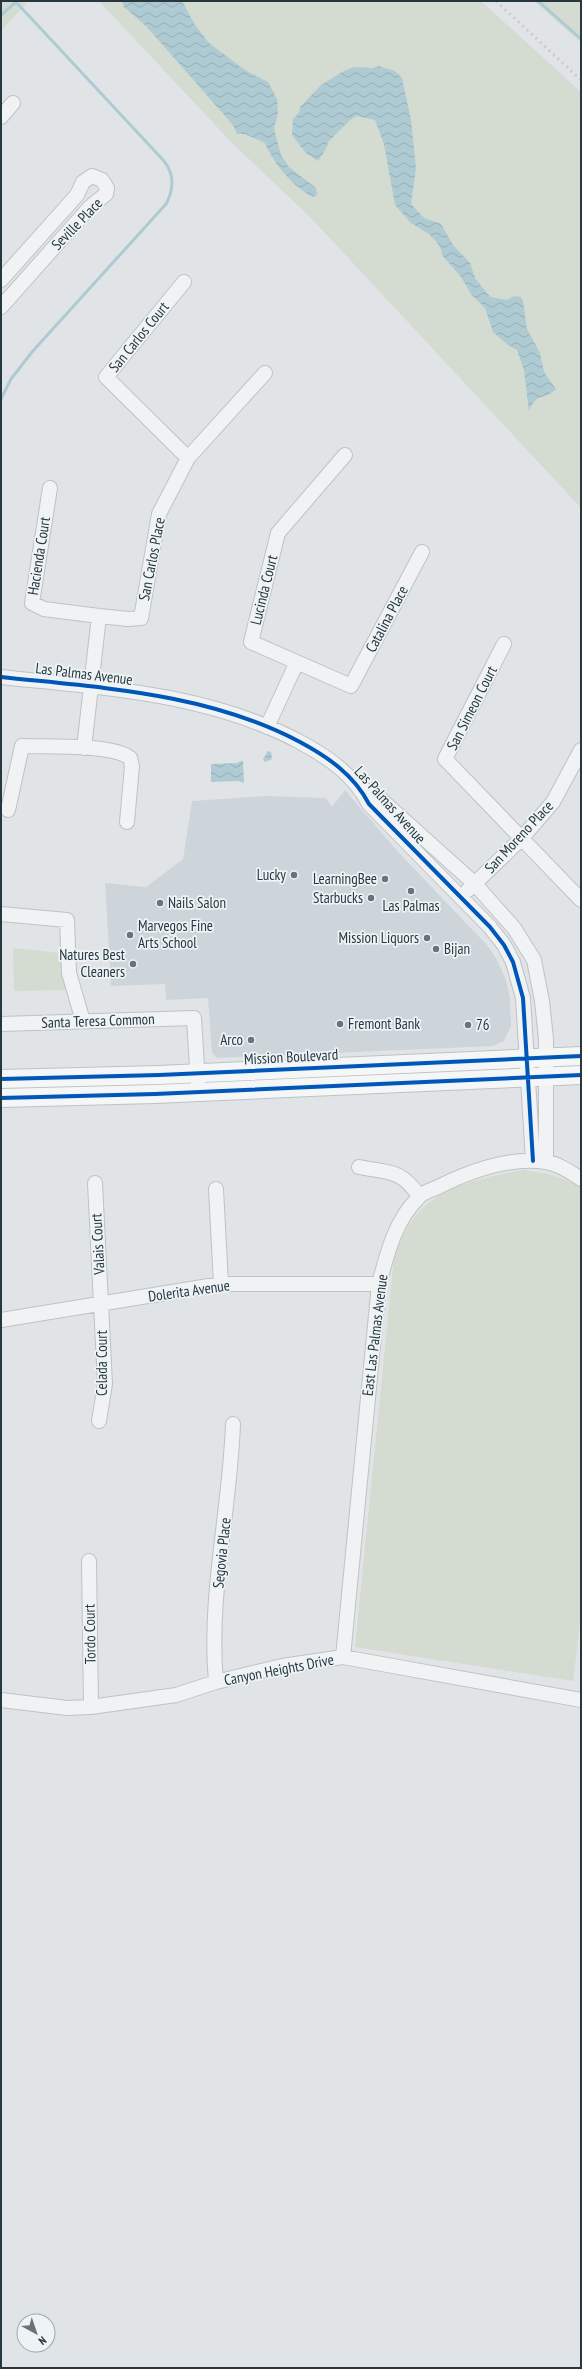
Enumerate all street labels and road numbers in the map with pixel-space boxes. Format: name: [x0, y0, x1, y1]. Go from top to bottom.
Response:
street label: Seville Place: [47, 194, 106, 254]
street label: San Carlos Court: [104, 298, 173, 376]
street label: Hacienda Court: [23, 515, 54, 596]
street label: San Carlos Place: [134, 515, 169, 602]
street label: Lucinda Court: [246, 553, 281, 627]
street label: Catalina Place: [361, 582, 412, 655]
street label: Las Palmas Avenue: [34, 658, 134, 689]
street label: San Simeon Court: [442, 662, 501, 753]
street label: Las Palmas Avenue: [351, 762, 430, 847]
street label: San Moreno Place: [480, 796, 557, 877]
street label: Santa Teresa Common: [41, 1009, 155, 1032]
street label: Mission Boulevard: [243, 1045, 339, 1068]
street label: Valais Court: [86, 1213, 109, 1276]
street label: East Las Palmas Avenue: [358, 1273, 391, 1397]
street label: Dolerita Avenue: [147, 1275, 231, 1306]
street label: Celada Court: [92, 1330, 111, 1396]
street label: Segovia Place: [208, 1517, 235, 1589]
street label: Tordo Court: [79, 1604, 100, 1664]
street label: Canyon Heights Drive: [222, 1650, 335, 1689]

